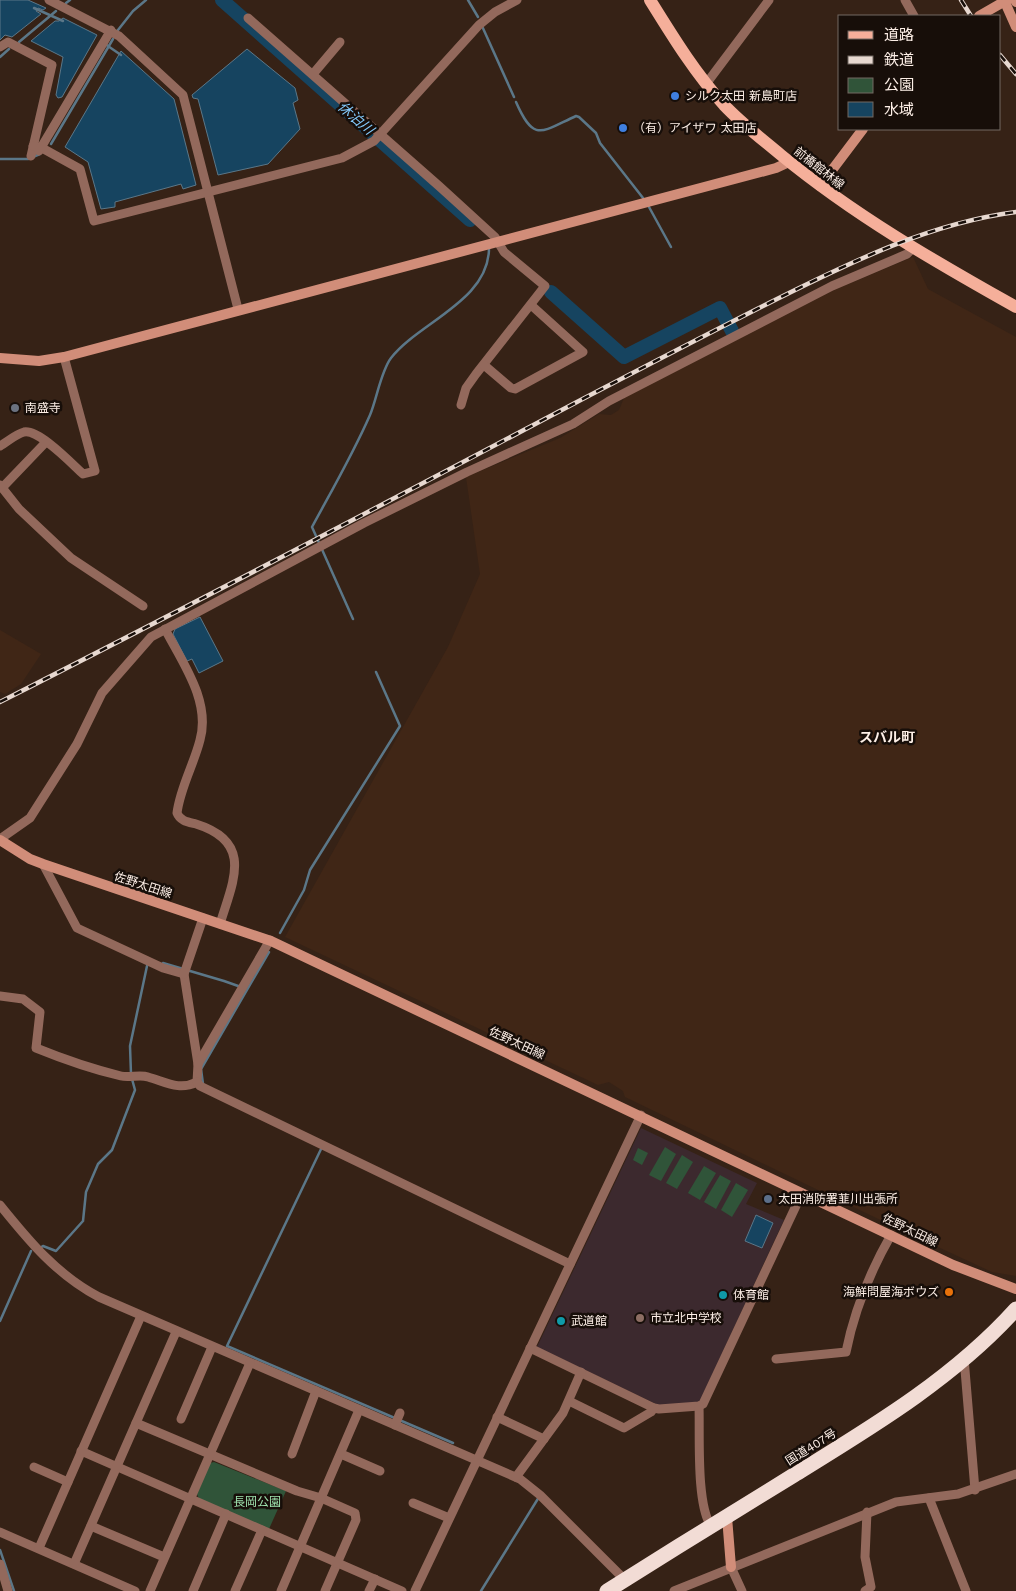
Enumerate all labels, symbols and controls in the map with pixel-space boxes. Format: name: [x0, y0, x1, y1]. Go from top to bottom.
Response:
legend: [838, 15, 1001, 130]
text: 道路: [884, 26, 914, 44]
text: 鉄道: [884, 51, 914, 69]
text: 公園: [884, 76, 914, 94]
place label: シルク太田 新島町店: [685, 89, 797, 103]
marker: シルク太田 新島町店: [669, 90, 681, 102]
water label: 休泊川: [335, 98, 379, 139]
text: 水域: [884, 101, 914, 119]
place label: （有）アイザワ 太田店: [633, 121, 757, 135]
marker: （有）アイザワ 太田店: [617, 122, 629, 134]
street label: 前橋館林線: [791, 144, 847, 192]
place label: 南盛寺: [25, 401, 61, 415]
marker: 南盛寺: [9, 402, 21, 414]
district label: スバル町: [859, 729, 915, 745]
street label: 佐野太田線: [112, 869, 174, 901]
street label: 佐野太田線: [487, 1024, 547, 1062]
place label: 太田消防署韮川出張所: [778, 1192, 898, 1206]
marker: 太田消防署韮川出張所: [762, 1193, 774, 1205]
street label: 佐野太田線: [880, 1211, 940, 1249]
place label: 海鮮問屋海ボウズ: [843, 1285, 939, 1299]
marker: 海鮮問屋海ボウズ: [943, 1286, 955, 1298]
place label: 体育館: [733, 1288, 769, 1302]
marker: 体育館: [717, 1289, 729, 1301]
place label: 市立北中学校: [650, 1311, 722, 1325]
marker: 市立北中学校: [634, 1312, 646, 1324]
place label: 武道館: [571, 1314, 607, 1328]
marker: 武道館: [555, 1315, 567, 1327]
street label: 国道407号: [783, 1426, 839, 1468]
park label: 長岡公園: [233, 1495, 281, 1509]

